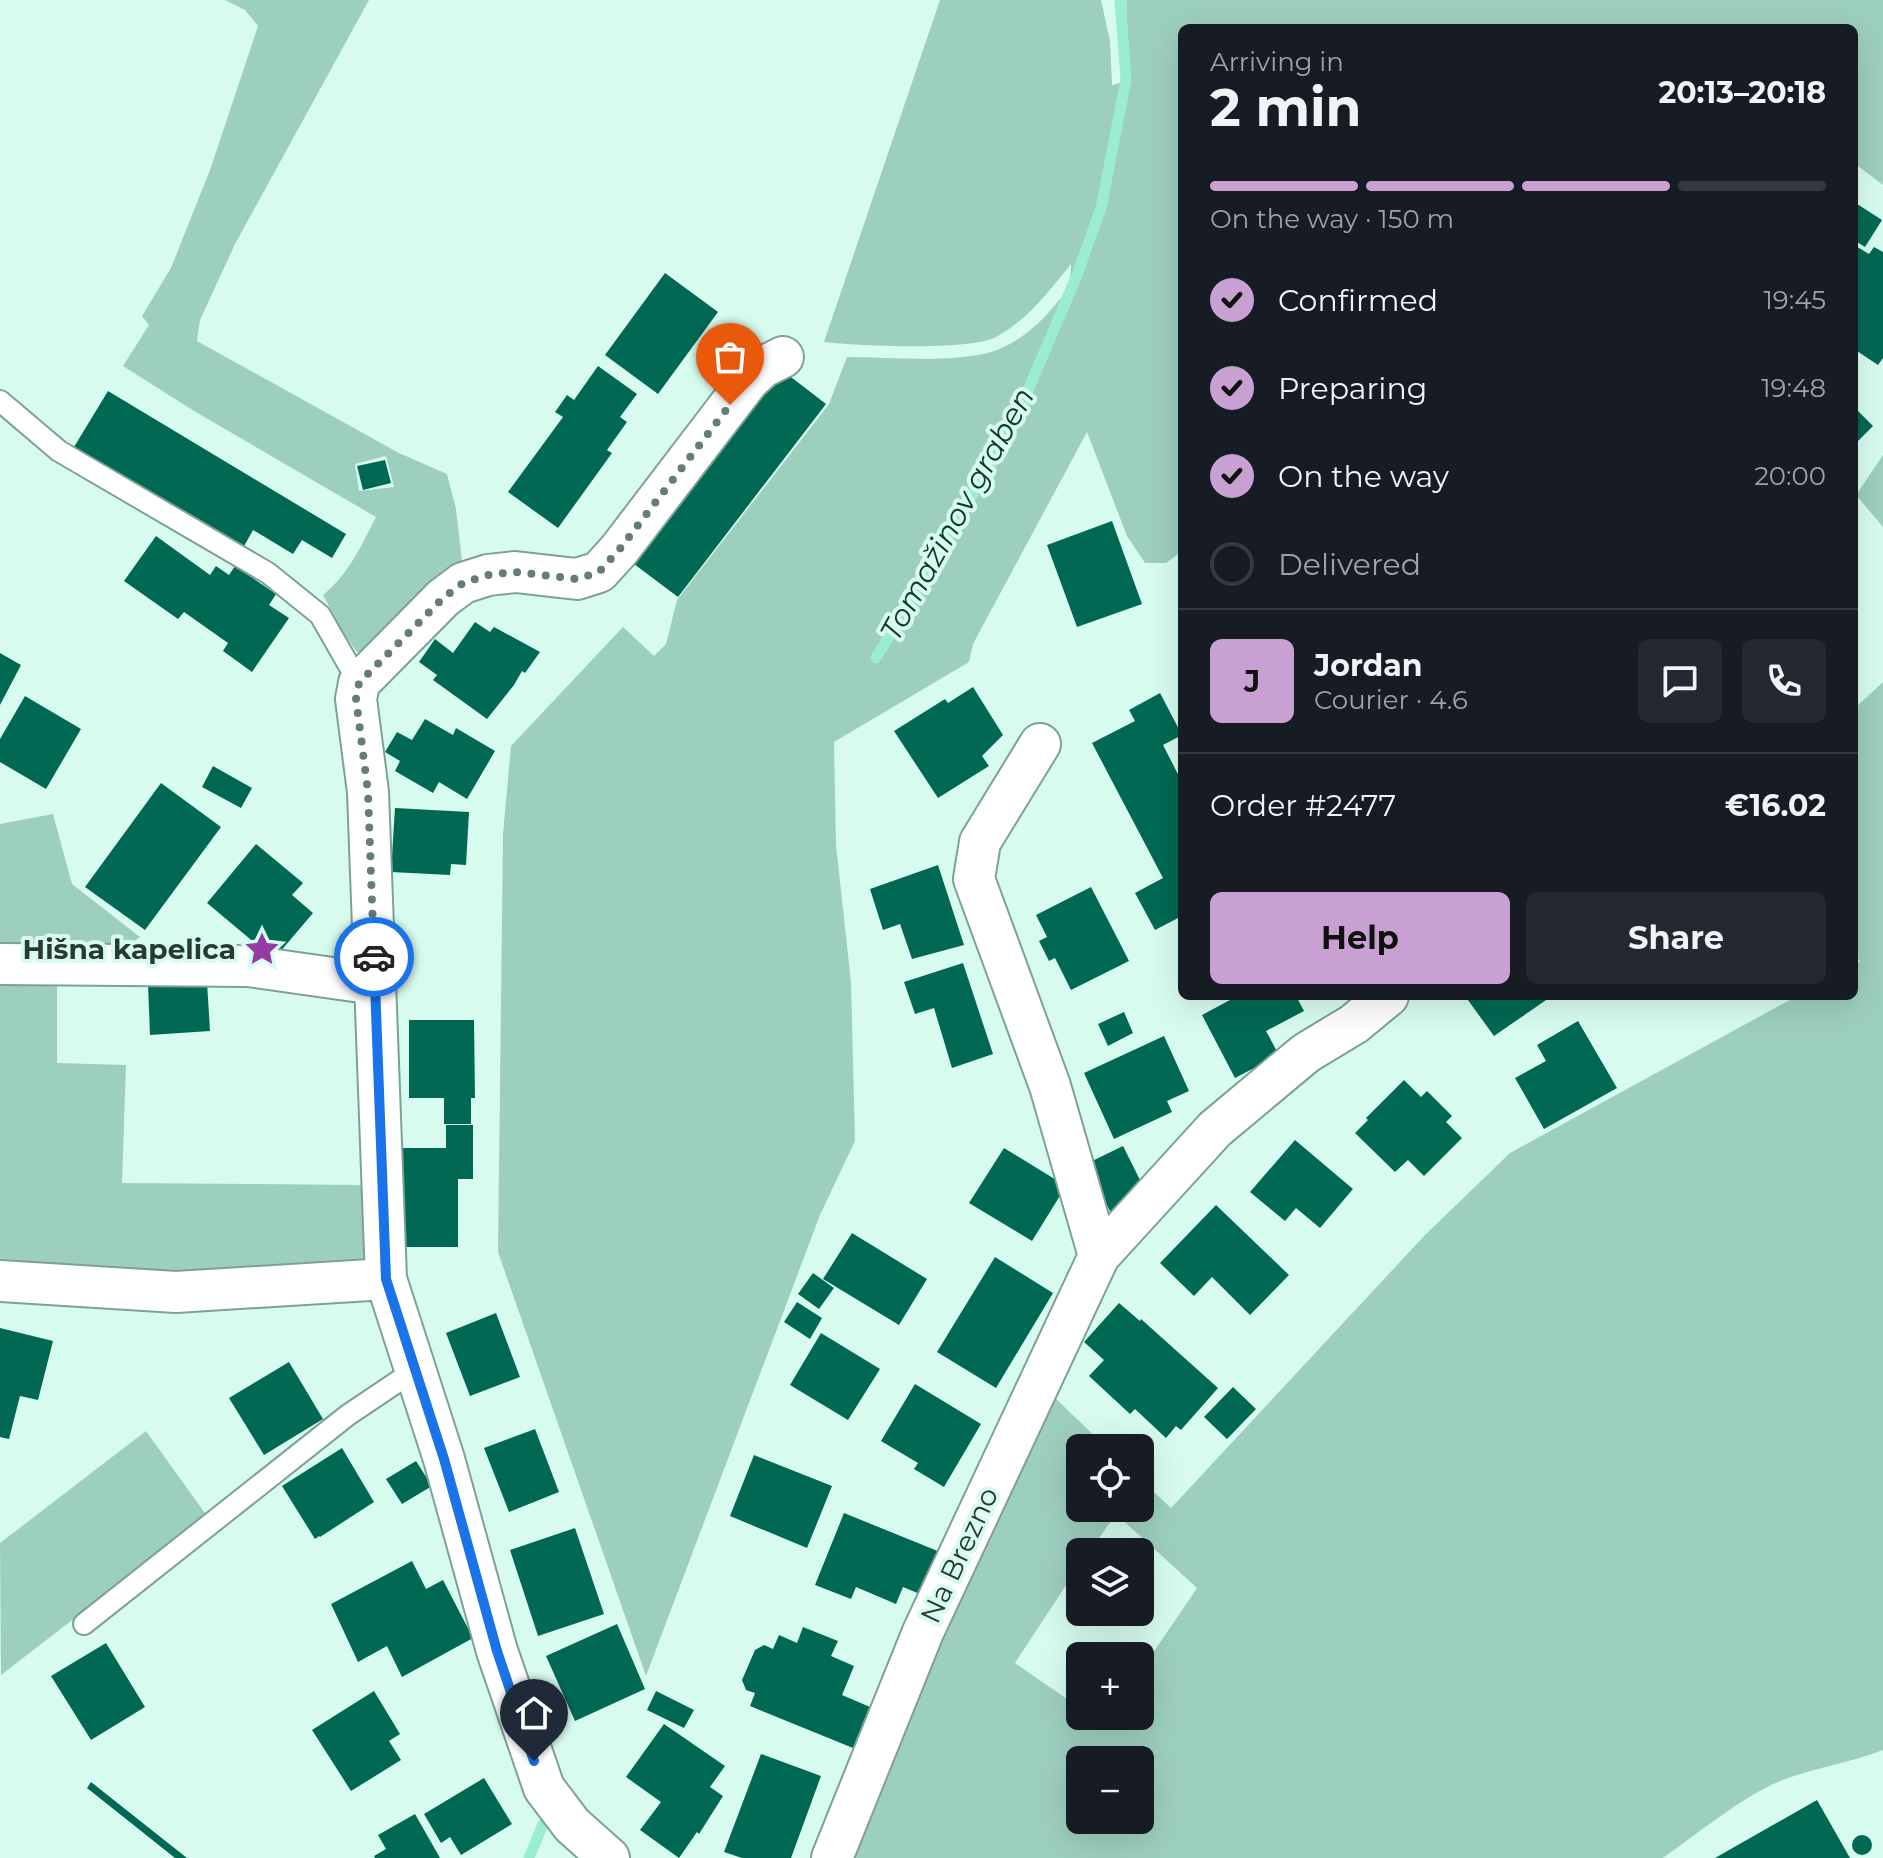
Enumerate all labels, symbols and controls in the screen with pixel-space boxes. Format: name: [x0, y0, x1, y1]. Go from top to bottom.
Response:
text: Arriving in: [1210, 46, 1344, 78]
text: 20:13–20:18: [1659, 74, 1826, 111]
text: 2 min: [1210, 76, 1362, 139]
text: On the way · 150 m: [1210, 203, 1454, 235]
icon: check: [1210, 278, 1254, 322]
text: Confirmed: [1278, 282, 1438, 319]
text: 19:45: [1763, 284, 1826, 316]
pin: [696, 323, 764, 405]
icon: bag: [708, 335, 752, 379]
icon: check: [1210, 366, 1254, 410]
text: Preparing: [1278, 370, 1427, 407]
text: 19:48: [1761, 372, 1826, 404]
water label: Tomažinov graben: [872, 381, 1042, 647]
icon: check: [1210, 454, 1254, 498]
text: On the way: [1278, 458, 1449, 495]
text: 20:00: [1754, 460, 1826, 492]
text: Delivered: [1278, 546, 1421, 583]
button: chat: [1638, 639, 1722, 723]
button: phone: [1742, 639, 1826, 723]
text: Jordan: [1314, 647, 1423, 684]
text: J: [1244, 663, 1260, 700]
text: Courier · 4.6: [1314, 684, 1468, 716]
text: Order #2477: [1210, 787, 1396, 824]
text: €16.02: [1725, 787, 1826, 824]
button: Help: [1210, 892, 1510, 984]
button: Share: [1526, 892, 1826, 984]
courier: [334, 917, 414, 997]
place icon: Hišna kapelica: [243, 930, 281, 968]
place label: Hišna kapelica: [23, 932, 236, 966]
icon: car: [352, 935, 396, 979]
map controls: [1066, 1434, 1154, 1834]
button: locate: [1066, 1434, 1154, 1522]
street label: Na Brezno: [913, 1482, 1005, 1628]
button: layers: [1066, 1538, 1154, 1626]
button: +: [1066, 1642, 1154, 1730]
pin: [500, 1679, 568, 1761]
icon: home: [512, 1691, 556, 1735]
button: −: [1066, 1746, 1154, 1834]

